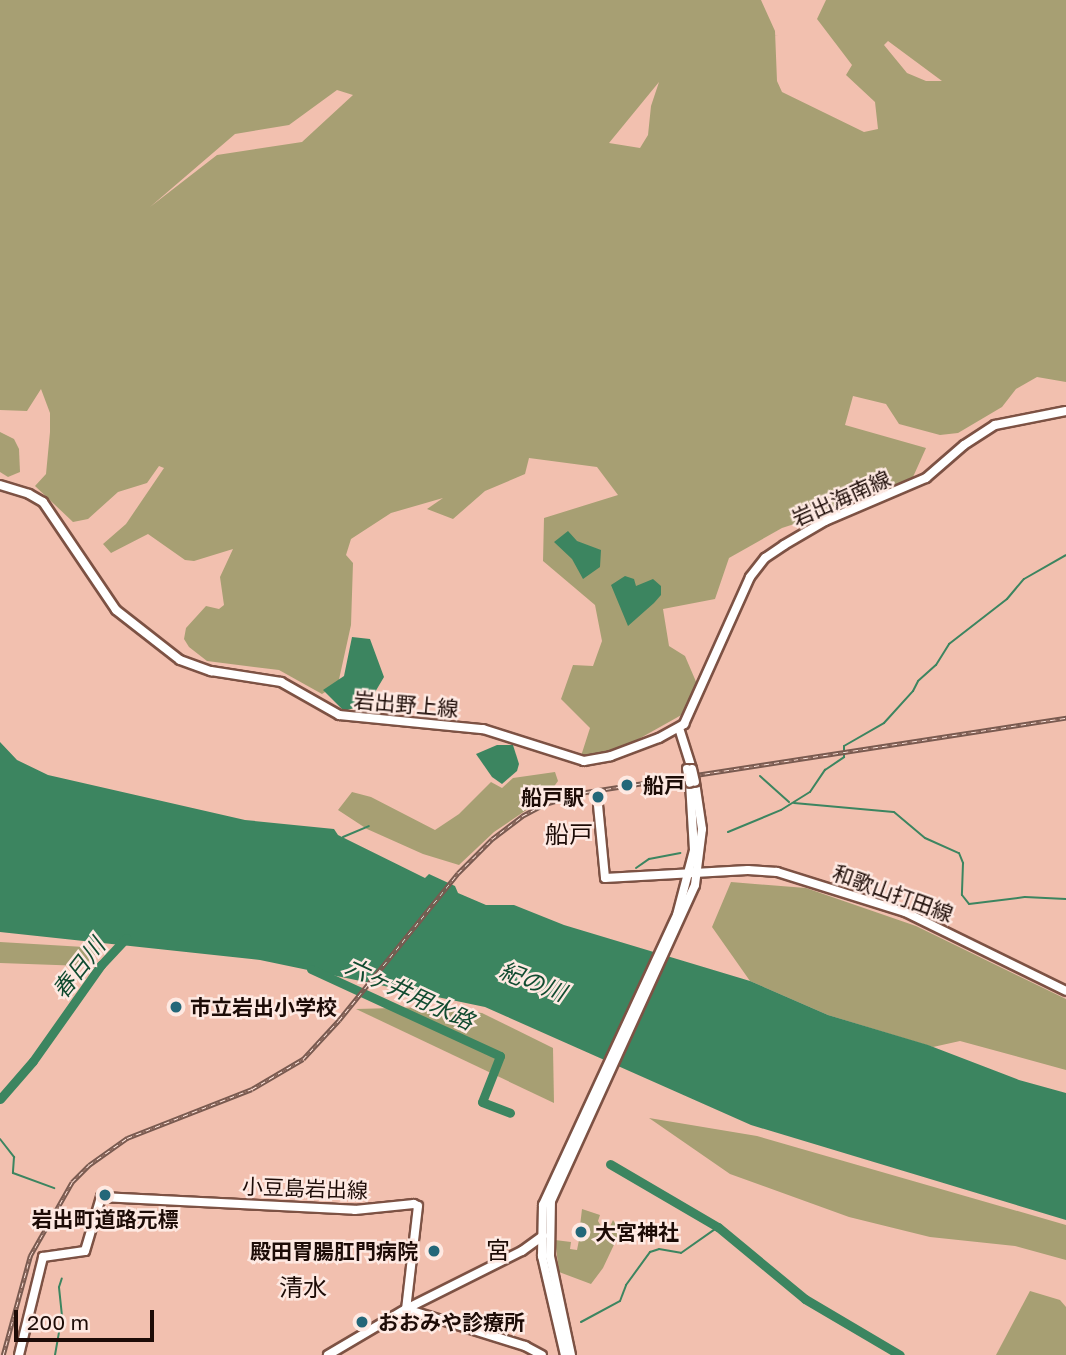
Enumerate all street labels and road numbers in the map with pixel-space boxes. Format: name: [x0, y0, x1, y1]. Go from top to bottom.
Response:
street label: 岩出海南線: [788, 465, 894, 531]
street label: 岩出野上線: [353, 687, 459, 721]
street label: 和歌山打田線: [829, 860, 957, 926]
street label: 小豆島岩出線: [242, 1173, 368, 1203]

